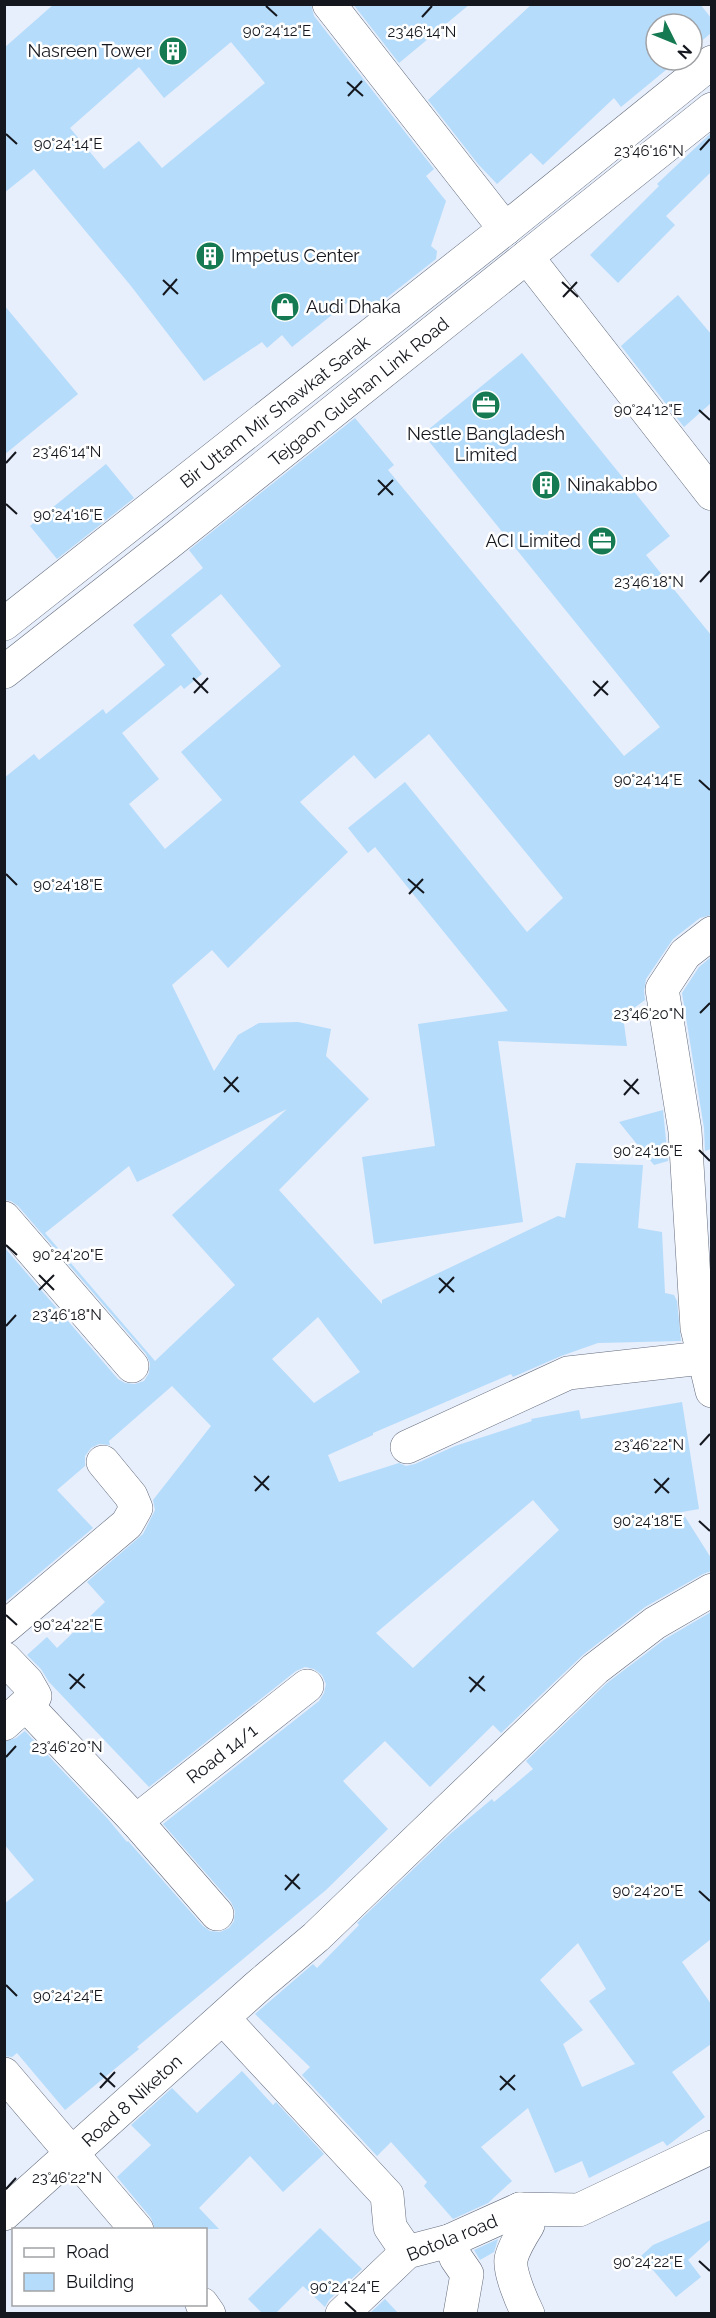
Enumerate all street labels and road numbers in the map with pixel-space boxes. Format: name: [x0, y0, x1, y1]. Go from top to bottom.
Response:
street label: Tejgaon Gulshan Link Road: [265, 313, 453, 471]
street label: Bir Uttam Mir Shawkat Sarak: [176, 331, 374, 492]
street label: Road 14/1: [182, 1719, 261, 1788]
street label: Road 8 Niketon: [77, 2050, 186, 2151]
street label: Botola road: [403, 2210, 500, 2265]

